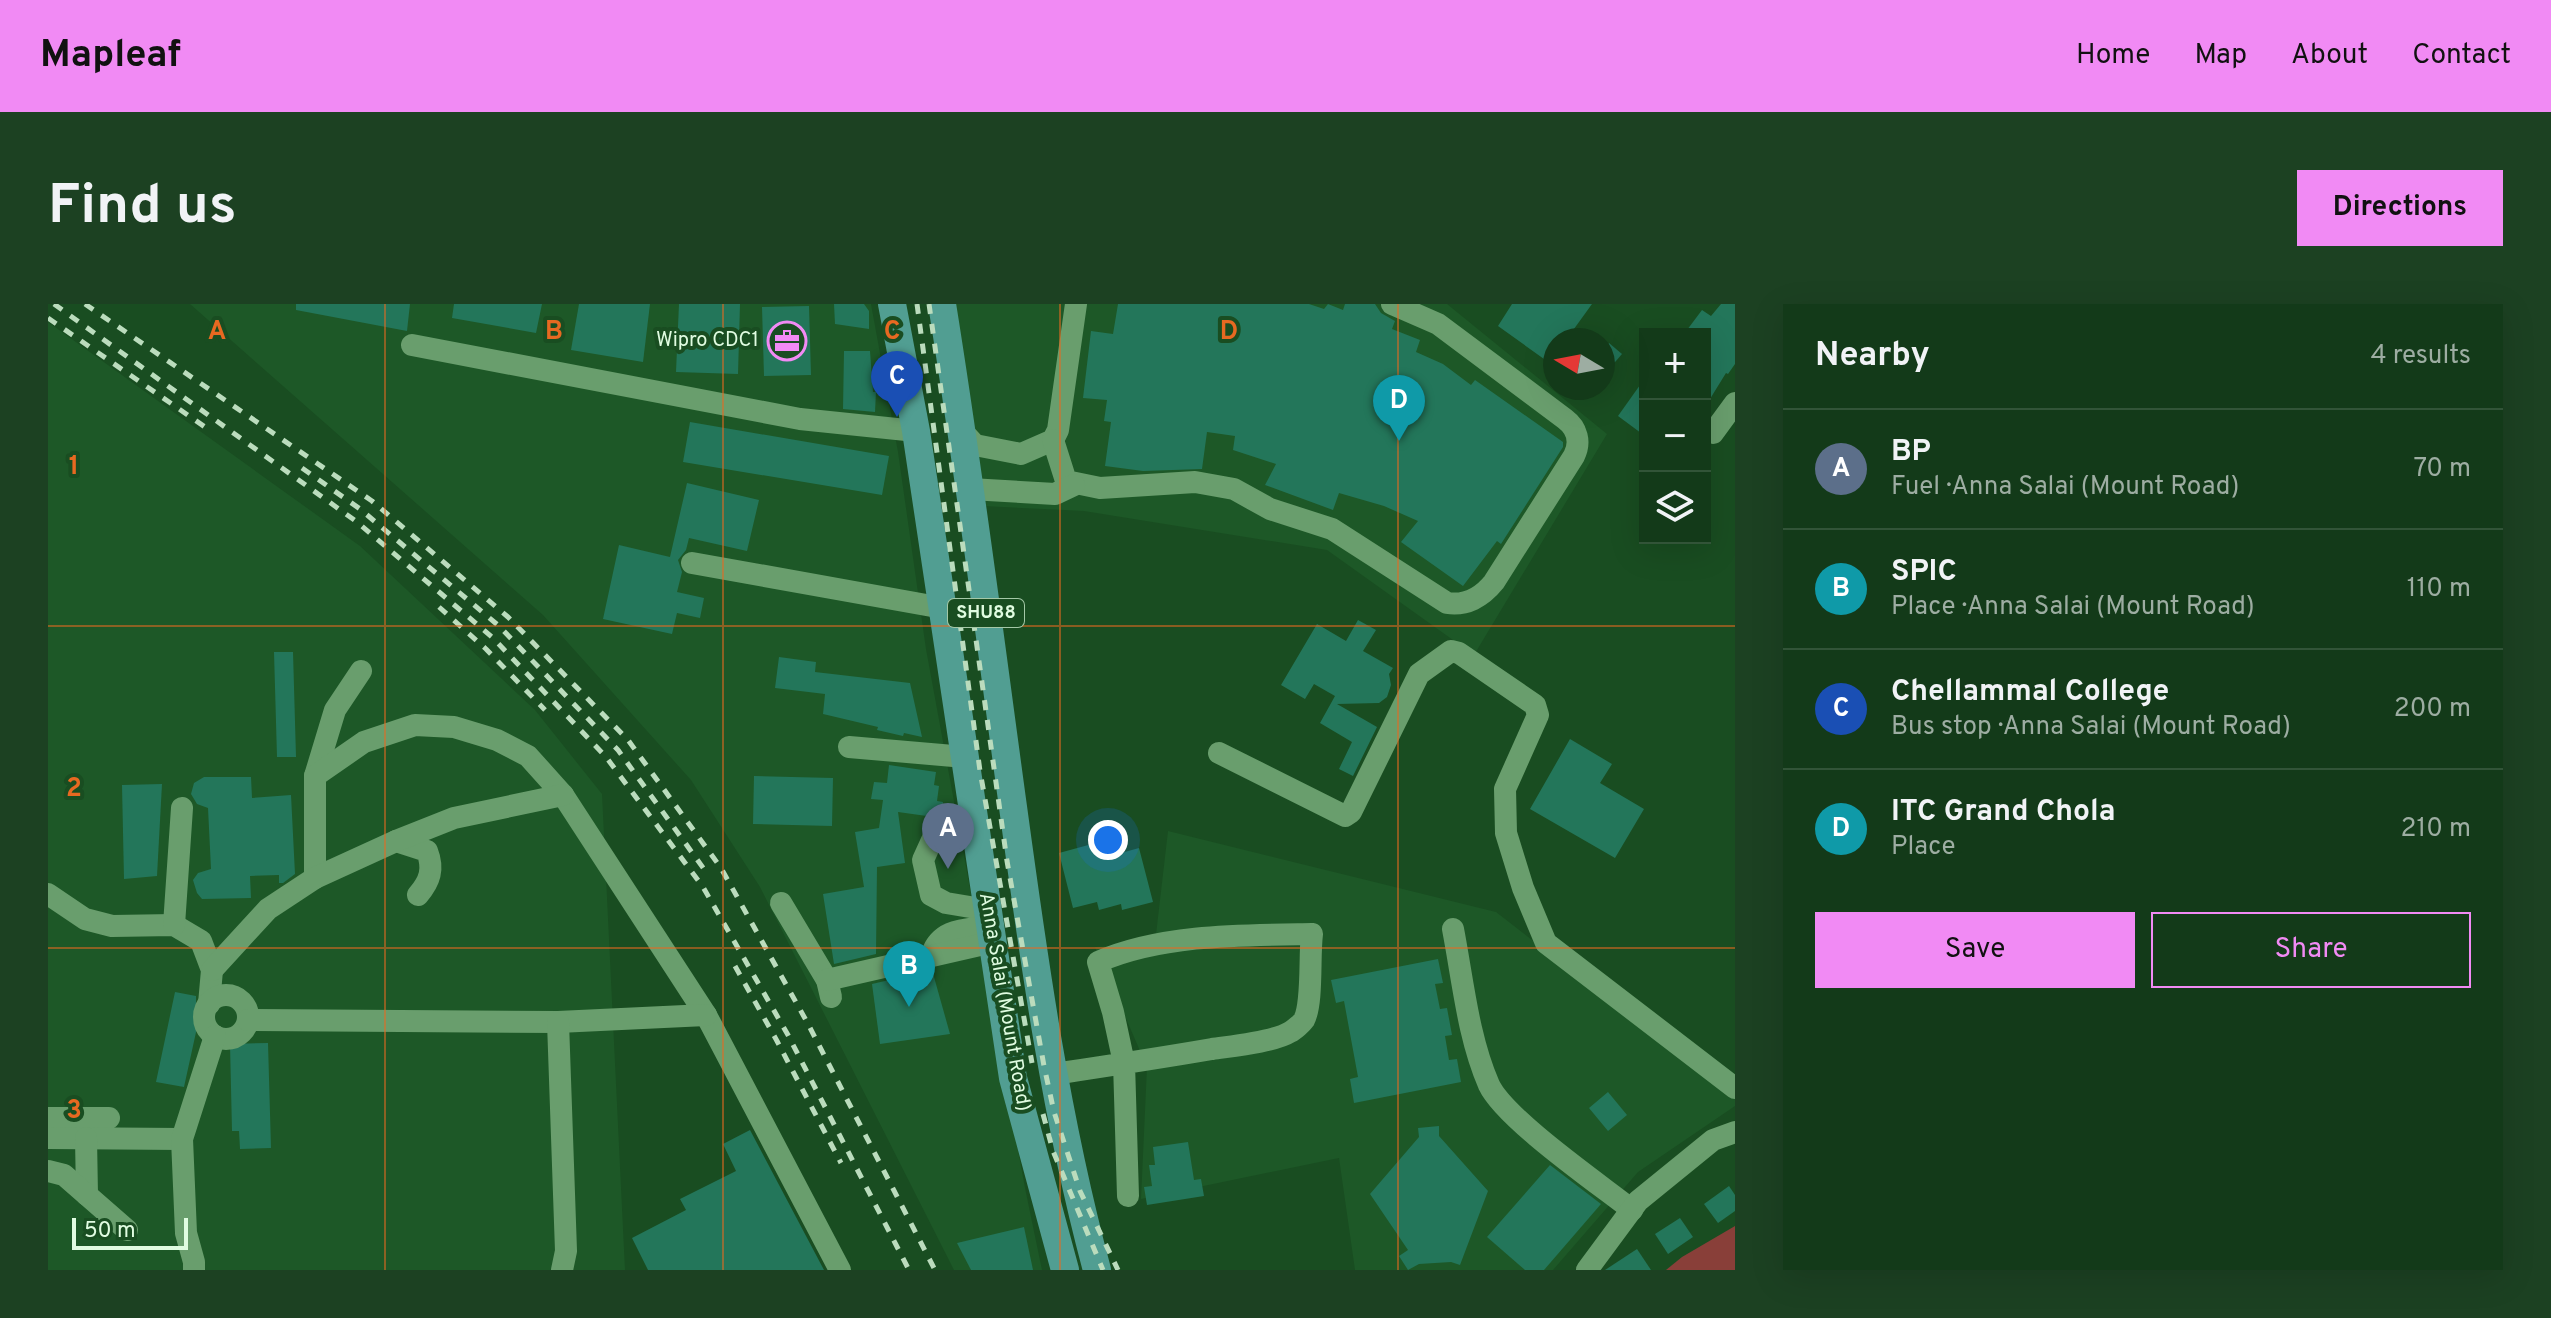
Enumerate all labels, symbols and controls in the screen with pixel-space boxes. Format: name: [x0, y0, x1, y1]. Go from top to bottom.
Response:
text: Mapleaf: [40, 32, 181, 81]
text: Home: [2076, 38, 2150, 74]
text: Map: [2194, 38, 2247, 74]
text: About: [2291, 38, 2368, 74]
text: Contact: [2412, 38, 2511, 74]
button: Directions: [2297, 170, 2503, 246]
text: Find us: [48, 173, 237, 243]
text: A: [208, 316, 226, 349]
text: B: [545, 316, 563, 349]
text: C: [884, 316, 900, 349]
text: D: [1220, 316, 1238, 349]
office icon: Wipro CDC1: [766, 320, 808, 362]
place label: Wipro CDC1: [656, 328, 759, 354]
north arrow: [1543, 328, 1615, 400]
map controls: [1639, 328, 1711, 544]
button: +: [1639, 328, 1711, 400]
text: Nearby: [1815, 335, 1930, 378]
text: 4 results: [2370, 340, 2471, 373]
pin: C: [871, 351, 923, 417]
pin: D: [1373, 375, 1425, 441]
button: −: [1639, 400, 1711, 472]
text: BP: [1891, 434, 1931, 471]
text: 1: [69, 451, 79, 484]
text: A: [1832, 453, 1850, 486]
text: 70 m: [2413, 453, 2471, 486]
text: Fuel · Anna Salai (Mount Road): [1891, 471, 2239, 504]
button: layers: [1639, 472, 1711, 544]
text: SPIC: [1891, 554, 1957, 591]
text: B: [1832, 573, 1850, 606]
text: 110 m: [2407, 573, 2471, 606]
text: Place · Anna Salai (Mount Road): [1891, 591, 2255, 624]
road number: SHU88: [948, 599, 1024, 627]
text: Chellammal College: [1891, 674, 2169, 711]
text: C: [1833, 693, 1849, 726]
text: 200 m: [2394, 693, 2471, 726]
text: Bus stop · Anna Salai (Mount Road): [1891, 711, 2291, 744]
text: 2: [66, 773, 82, 806]
text: ITC Grand Chola: [1891, 794, 2115, 831]
pin: A: [922, 803, 974, 869]
text: D: [1832, 813, 1850, 846]
text: 210 m: [2401, 813, 2471, 846]
your location: [1088, 820, 1128, 860]
text: Place: [1891, 831, 1955, 864]
street label: Anna Salai (Mount Road): [972, 891, 1036, 1113]
button: Save: [1815, 912, 2135, 988]
button: Share: [2151, 912, 2471, 988]
pin: B: [883, 941, 935, 1007]
text: 3: [66, 1095, 82, 1128]
scale bar: [72, 1214, 188, 1250]
text: 50 m: [84, 1218, 136, 1245]

